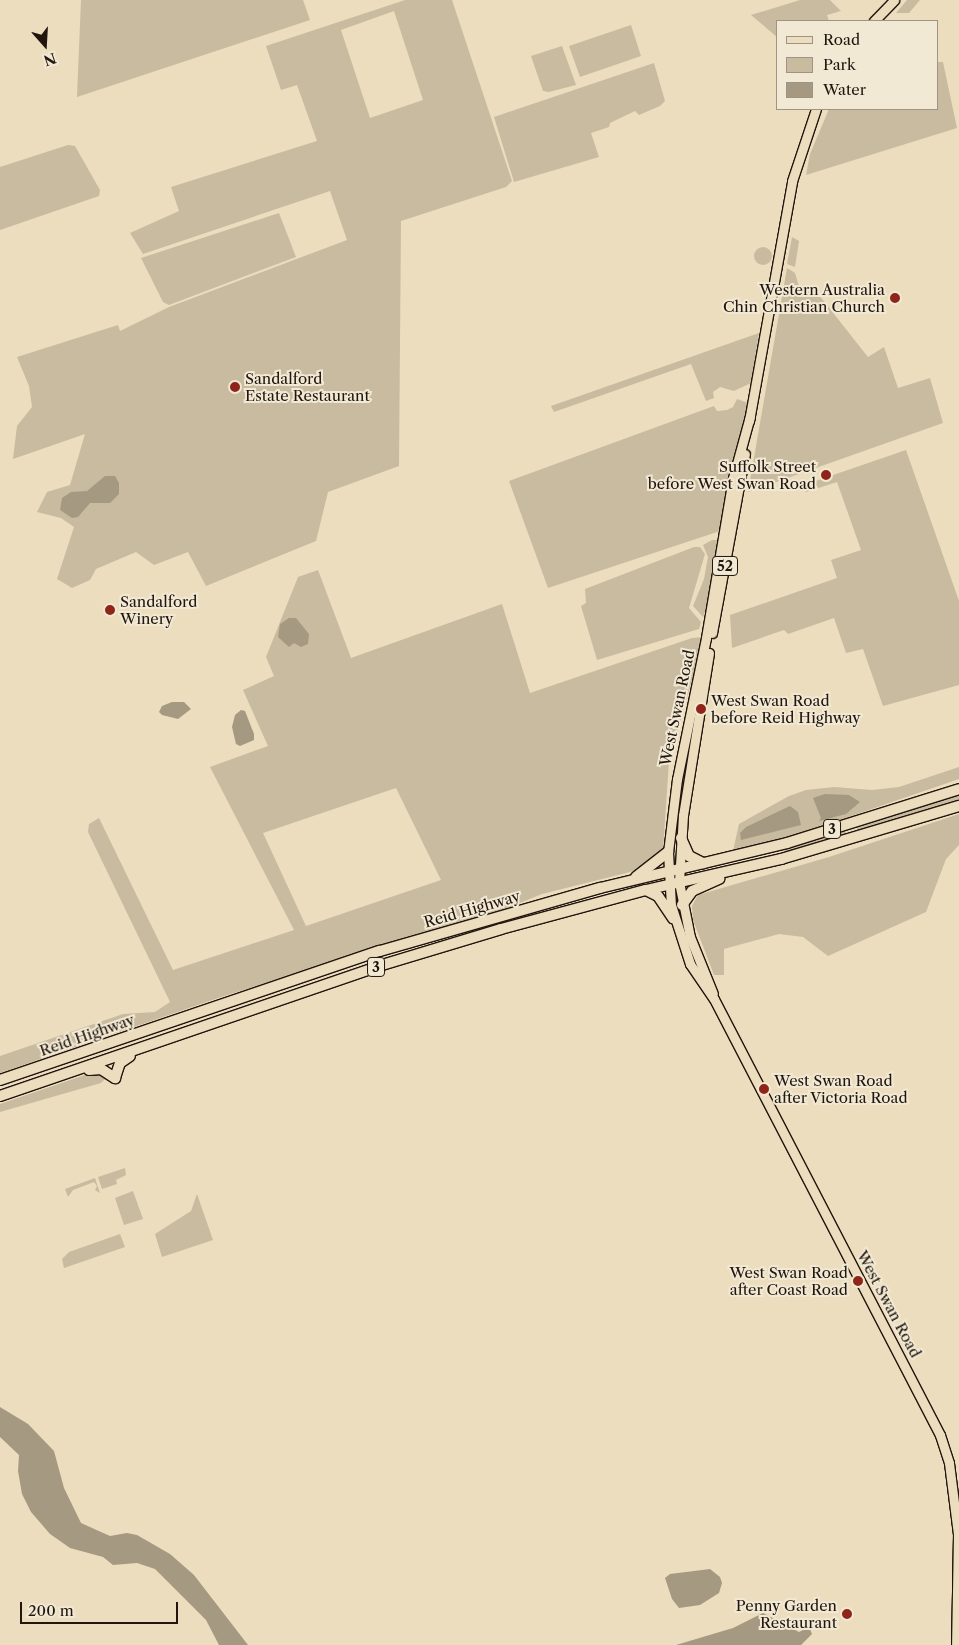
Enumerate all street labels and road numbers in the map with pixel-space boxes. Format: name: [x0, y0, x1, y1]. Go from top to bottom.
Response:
road number: 52: [711, 554, 739, 578]
street label: West Swan Road: [656, 648, 698, 768]
road number: 3: [822, 818, 842, 841]
street label: Reid Highway: [422, 887, 522, 931]
road number: 3: [366, 956, 386, 979]
street label: Reid Highway: [37, 1010, 137, 1060]
street label: West Swan Road: [853, 1247, 925, 1361]

